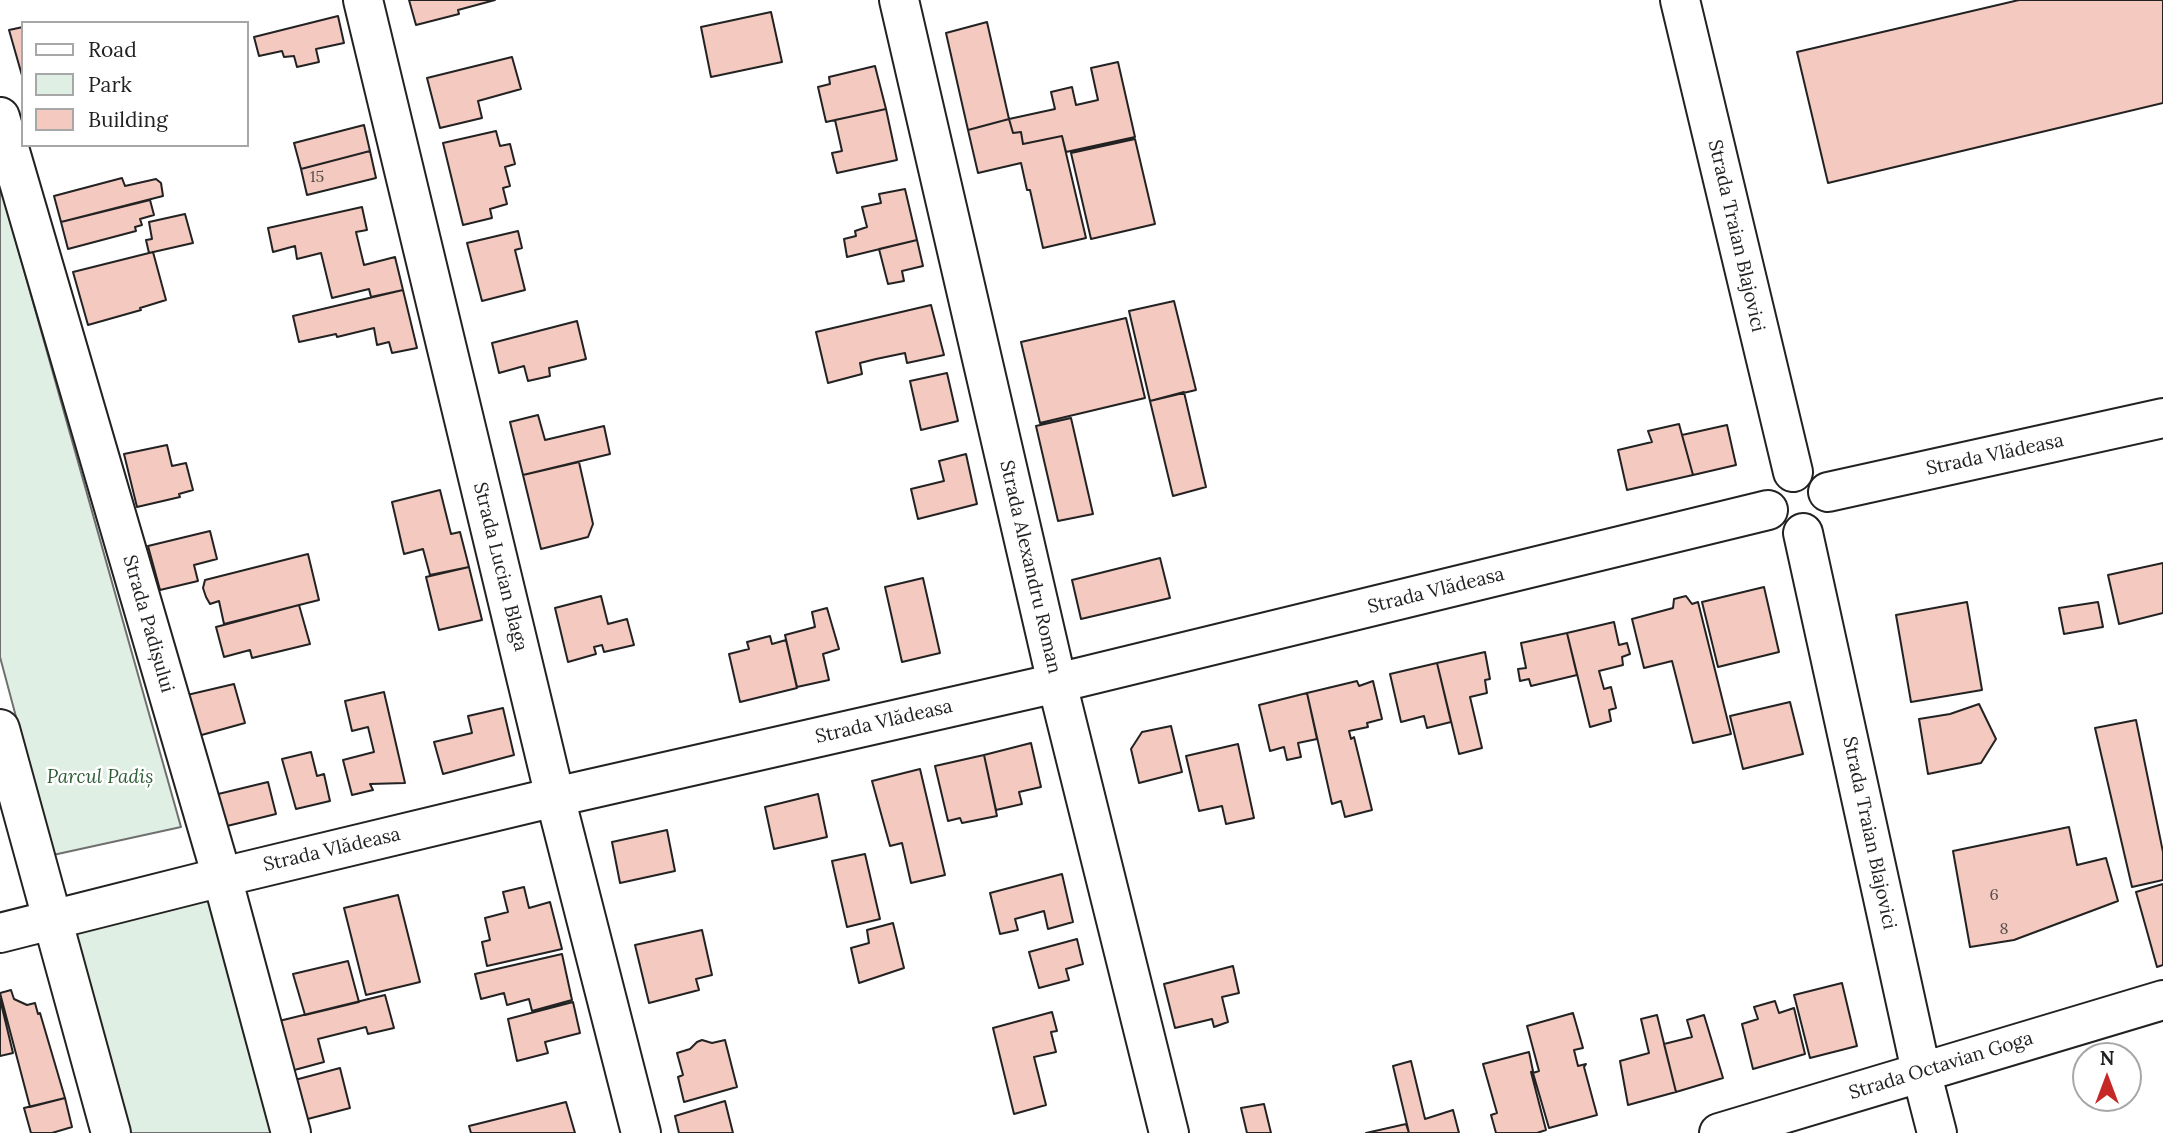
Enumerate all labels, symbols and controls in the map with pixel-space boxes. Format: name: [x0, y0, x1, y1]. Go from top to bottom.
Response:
legend: [21, 21, 248, 147]
text: Road: [88, 36, 137, 63]
text: Park: [88, 71, 132, 98]
text: Building: [88, 106, 168, 133]
street label: Strada Traian Blajovici: [1703, 138, 1769, 334]
house number: 15: [310, 167, 324, 187]
street label: Strada Vlădeasa: [1924, 429, 2066, 481]
street label: Strada Alexandru Roman: [994, 458, 1066, 676]
street label: Strada Lucian Blaga: [468, 480, 532, 654]
street label: Strada Padișului: [117, 553, 179, 695]
street label: Strada Vlădeasa: [1365, 563, 1507, 619]
street label: Strada Vlădeasa: [813, 695, 955, 749]
street label: Strada Traian Blajovici: [1837, 735, 1901, 931]
park label: Parcul Padiș: [47, 767, 153, 789]
street label: Strada Vlădeasa: [261, 823, 403, 877]
house number: 6: [1989, 885, 1999, 905]
house number: 8: [2000, 919, 2008, 939]
street label: Strada Octavian Goga: [1846, 1027, 2036, 1105]
north arrow: [2072, 1042, 2142, 1112]
text: N: [2100, 1046, 2114, 1070]

